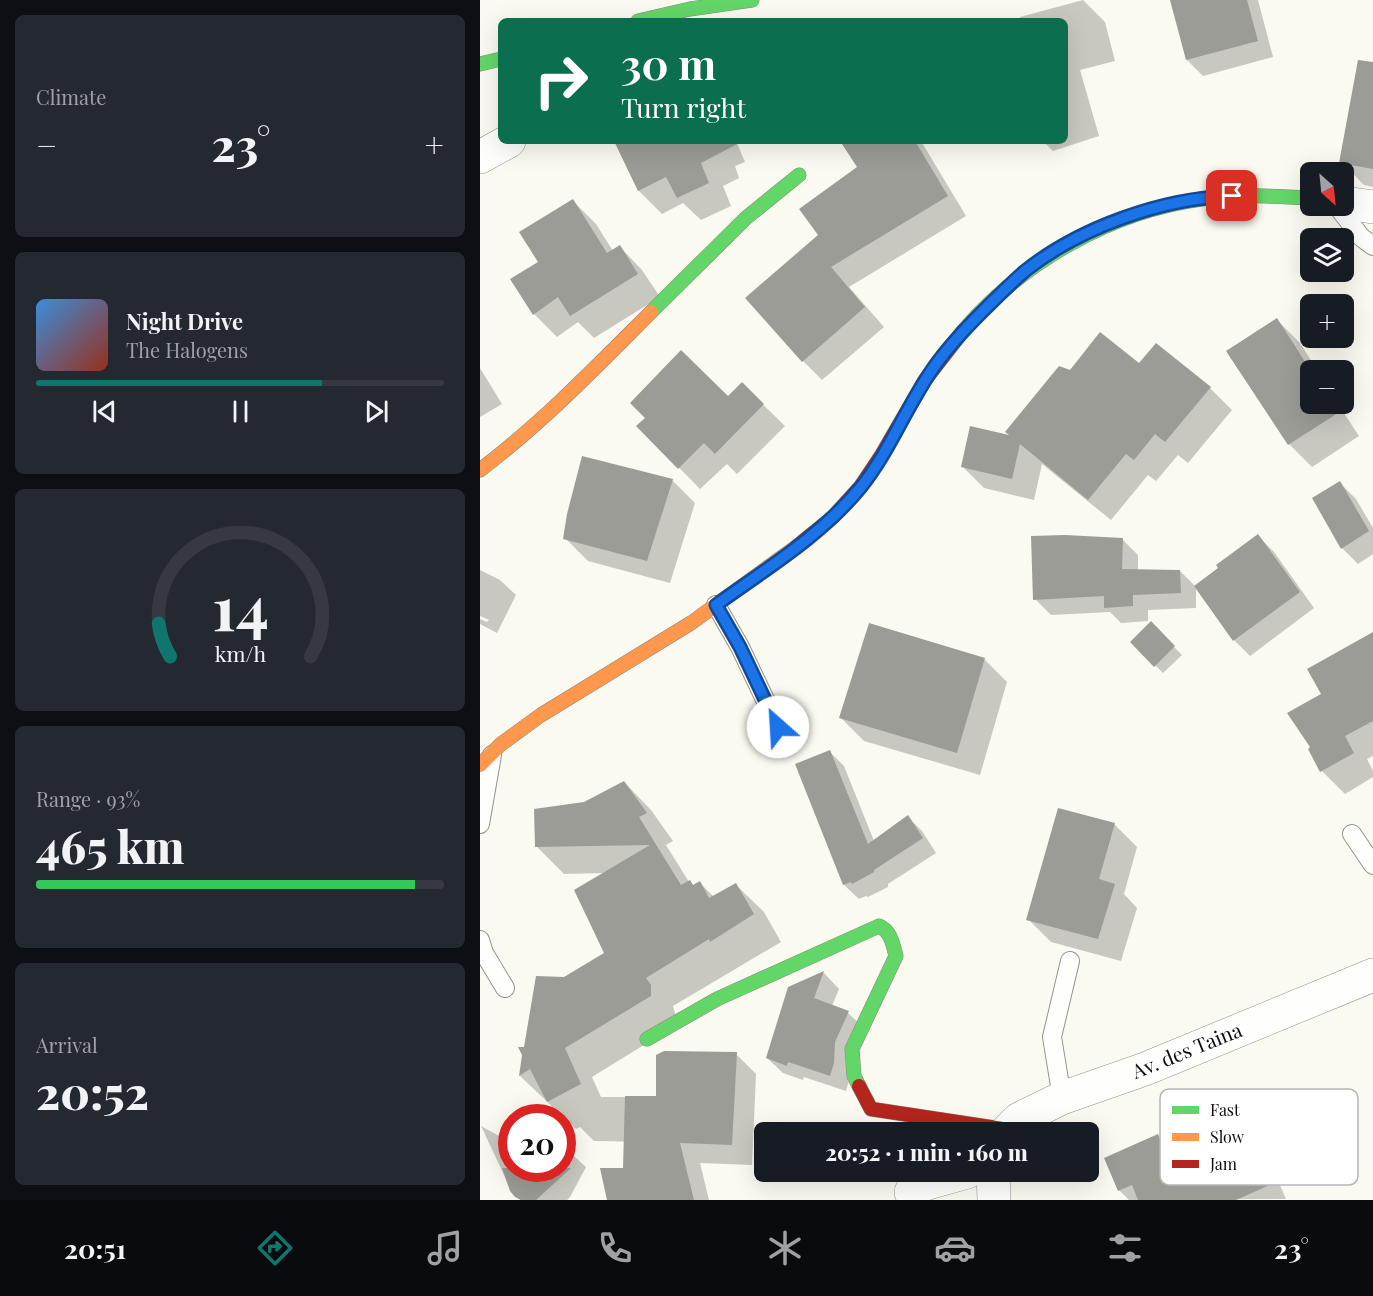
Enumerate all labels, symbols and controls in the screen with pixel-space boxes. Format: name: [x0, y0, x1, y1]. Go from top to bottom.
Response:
text: 30 m: [621, 35, 716, 91]
icon: right: [522, 42, 600, 120]
text: Climate: [36, 83, 106, 110]
text: Turn right: [621, 89, 746, 125]
text: 23°: [211, 113, 270, 173]
text: −: [36, 122, 57, 166]
text: +: [425, 122, 444, 166]
north arrow: [1300, 162, 1354, 216]
map controls: [1300, 162, 1354, 414]
pin: [1206, 170, 1257, 221]
icon: arrive: [1215, 179, 1248, 212]
button: layers: [1300, 228, 1354, 282]
button: +: [1300, 294, 1354, 348]
text: Night Drive: [126, 306, 243, 336]
text: The Halogens: [126, 336, 248, 363]
button: −: [1300, 360, 1354, 414]
icon: previous: [88, 395, 121, 428]
icon: pause: [224, 395, 257, 428]
icon: next: [360, 395, 393, 428]
text: 14: [212, 563, 268, 647]
text: km/h: [214, 639, 266, 667]
position arrow: [746, 695, 810, 759]
text: Range · 93%: [36, 785, 140, 812]
text: 465 km: [36, 815, 185, 875]
street label: Av. des Taina: [1126, 1015, 1246, 1084]
text: Arrival: [36, 1031, 98, 1058]
text: 20:52: [36, 1061, 149, 1121]
legend: [1160, 1089, 1358, 1185]
text: Fast: [1210, 1099, 1240, 1120]
speed limit sign: 20: [498, 1104, 576, 1182]
text: Slow: [1210, 1126, 1245, 1147]
text: 20:52 · 1 min · 160 m: [825, 1137, 1028, 1167]
text: Jam: [1209, 1153, 1237, 1174]
icon: directions: [254, 1227, 296, 1269]
icon: music: [424, 1227, 466, 1269]
icon: phone: [594, 1227, 636, 1269]
icon: climate: [764, 1227, 806, 1269]
icon: car: [934, 1227, 976, 1269]
icon: filters: [1104, 1227, 1146, 1269]
text: 20:51: [64, 1230, 126, 1266]
text: 23°: [1274, 1230, 1309, 1266]

